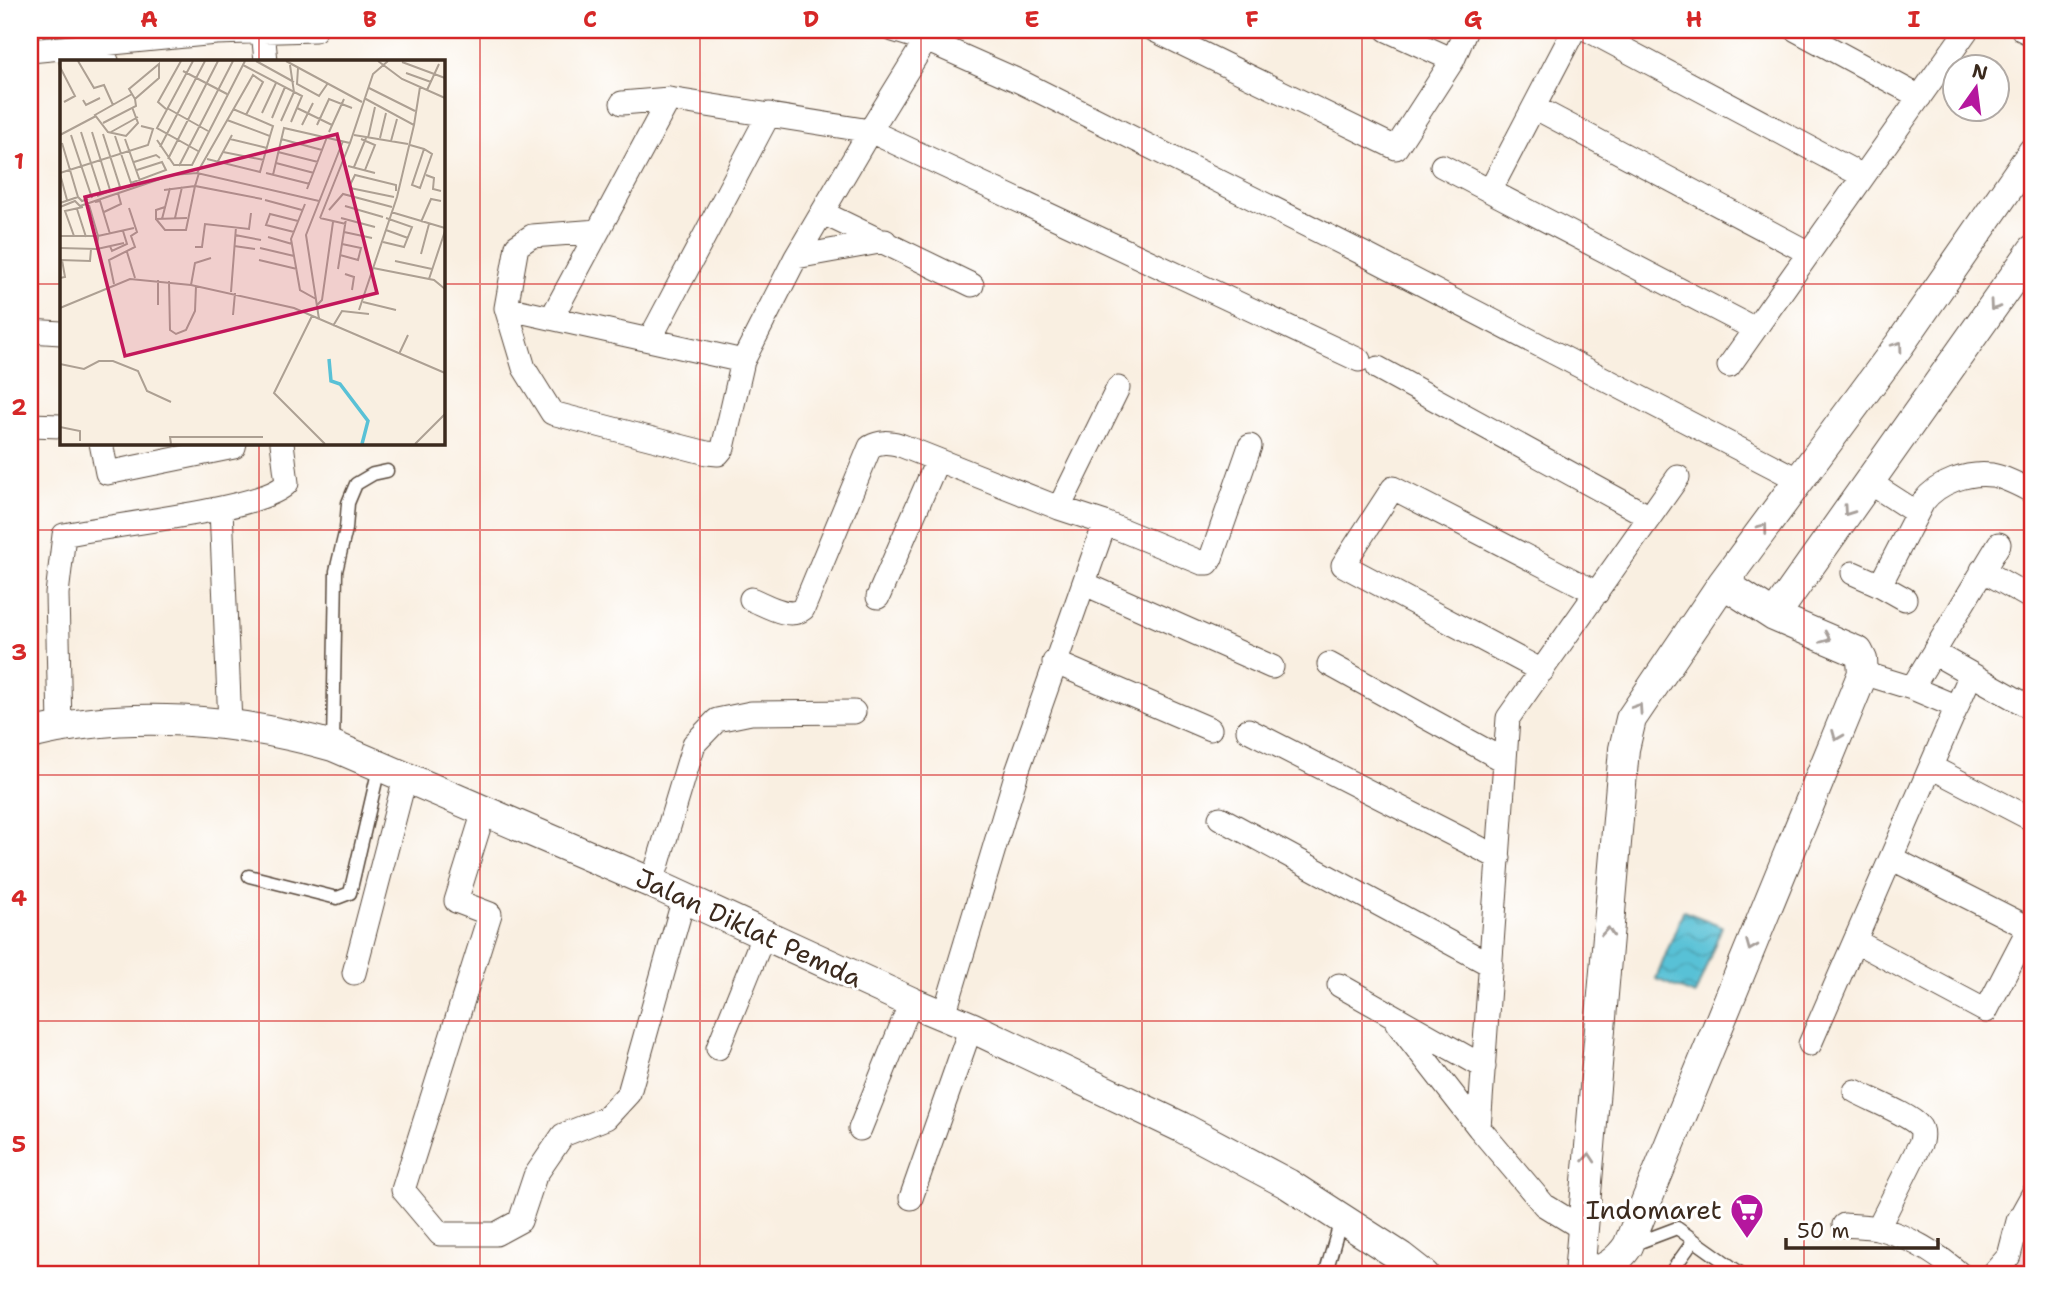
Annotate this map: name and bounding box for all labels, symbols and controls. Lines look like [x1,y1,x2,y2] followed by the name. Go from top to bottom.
[140,4,158,34] text: A
[363,4,377,34] text: B
[583,4,597,34] text: C
[803,4,819,34] text: D
[1024,4,1040,34] text: E
[1245,4,1259,34] text: F
[1464,4,1483,34] text: G
[1686,4,1702,34] text: H
[1908,4,1921,34] text: I
[1940,52,2010,122] north arrow
[1970,58,1990,86] text: N
[60,60,444,444] inset map
[14,146,24,176] text: 1
[1990,298,2002,311] one-way arrow
[1890,341,1903,353] one-way arrow
[11,392,27,422] text: 2
[1844,503,1856,516] one-way arrow
[1755,524,1768,536] one-way arrow
[1819,630,1831,644] one-way arrow
[11,637,27,667] text: 3
[1630,703,1642,716] one-way arrow
[1831,728,1845,741] one-way arrow
[630,860,868,995] street label: Jalan Diklat Pemda
[11,883,27,913] text: 4
[1600,926,1615,937] one-way arrow
[1745,940,1759,952] one-way arrow
[12,1129,26,1159] text: 5
[1581,1153,1596,1164] one-way arrow
[1728,1191,1766,1240] supermarket icon: Indomaret
[1586,1192,1722,1227] place label: Indomaret
[1786,1207,1939,1251] scale bar
[1797,1217,1850,1245] text: 50 m

